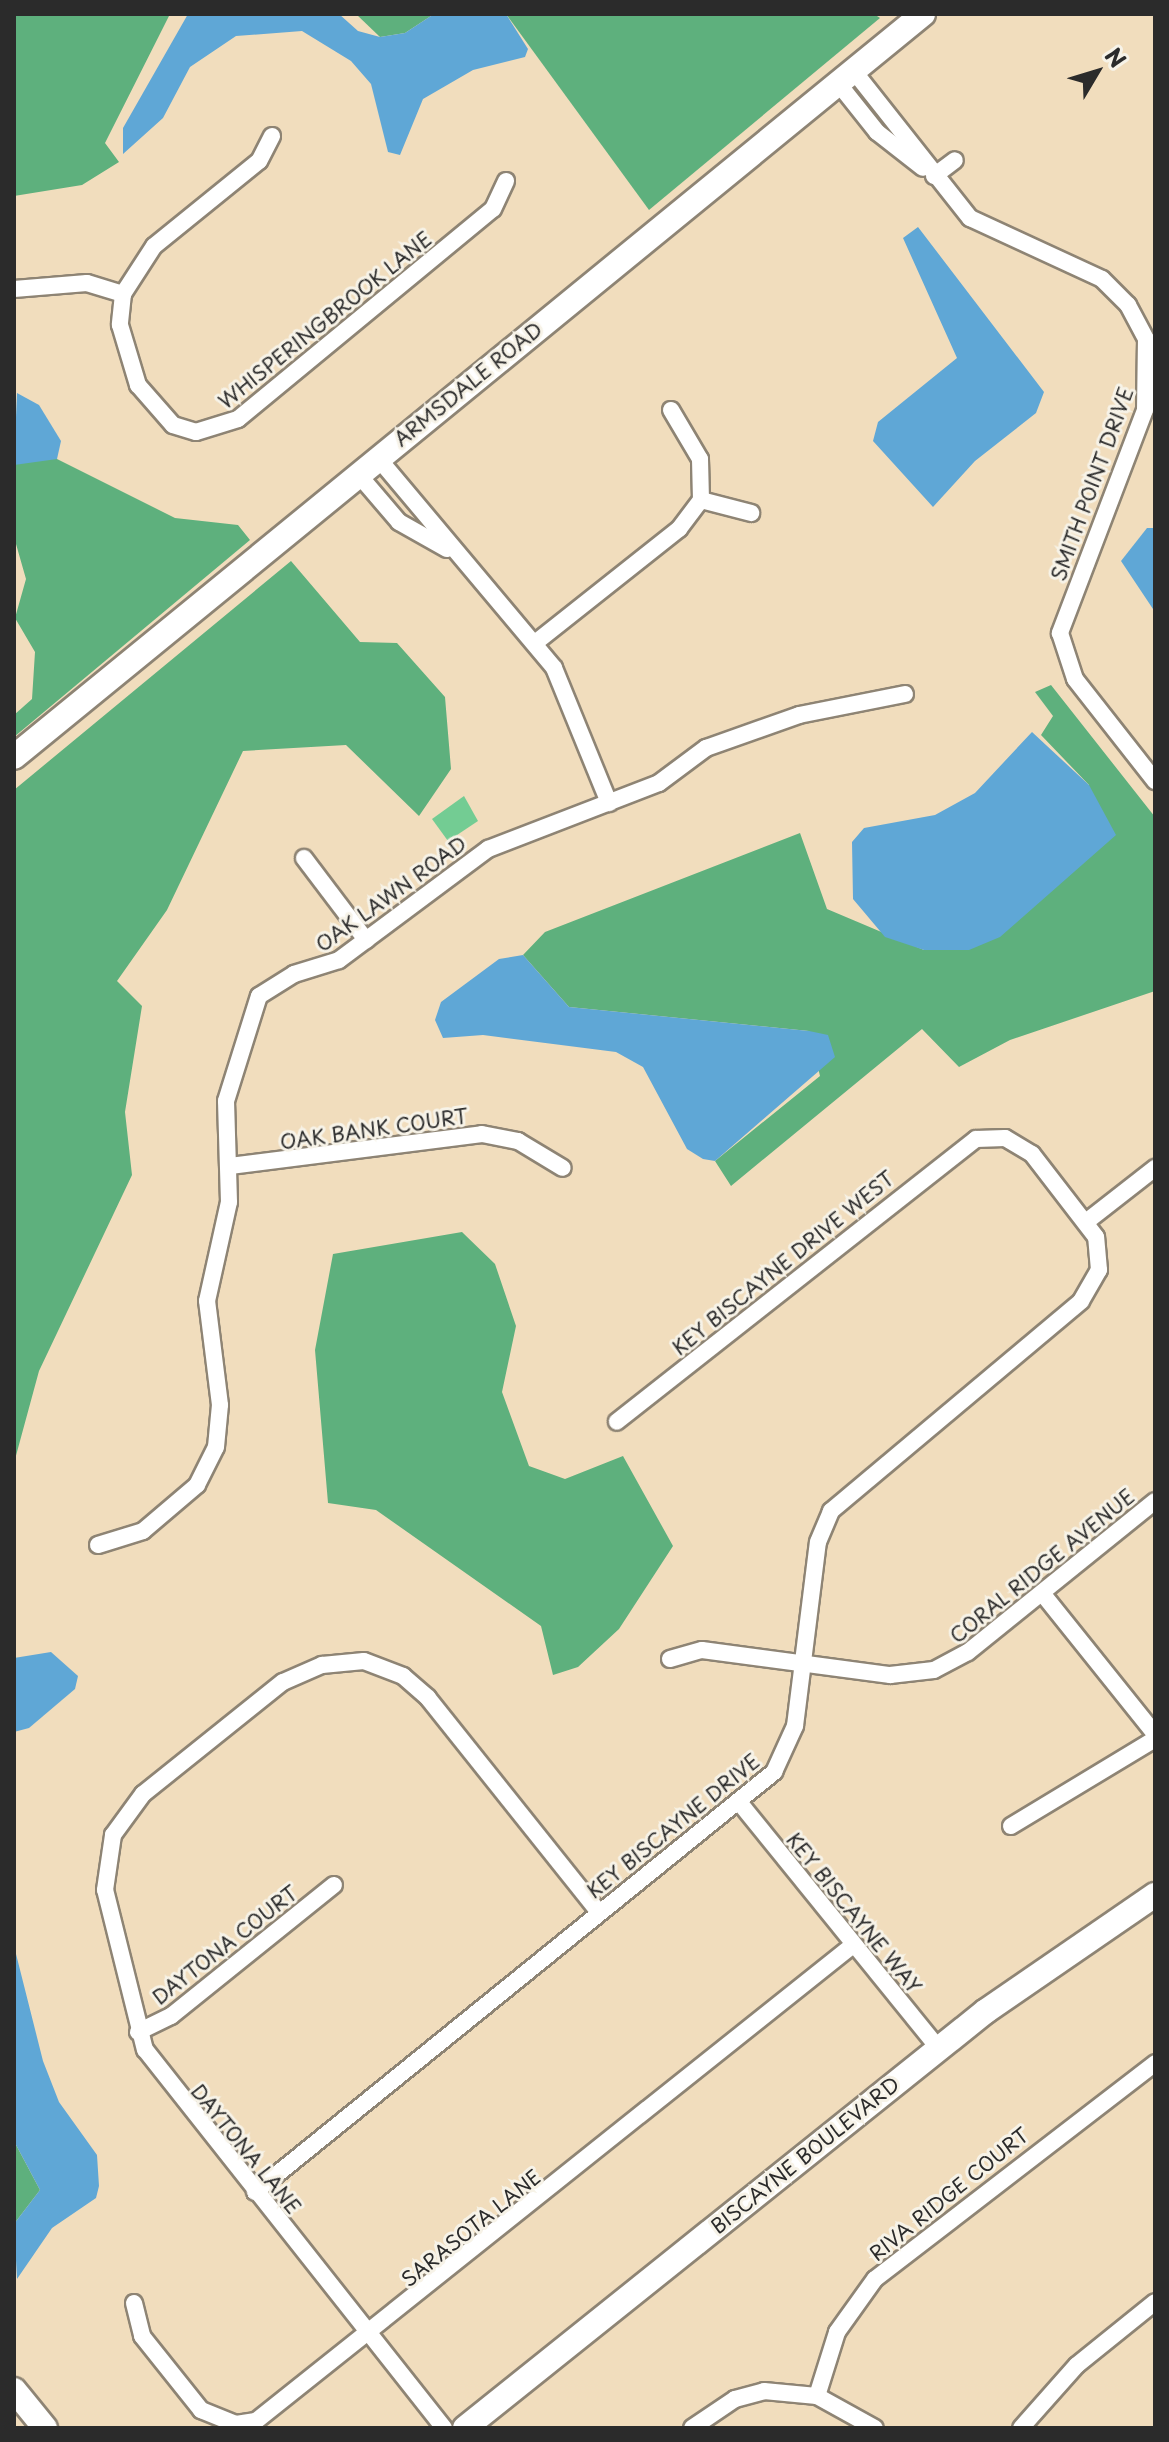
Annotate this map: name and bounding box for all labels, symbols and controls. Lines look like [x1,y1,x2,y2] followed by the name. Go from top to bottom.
[1057,32,1137,112] north arrow
[1098,40,1135,74] text: N
[213,226,437,414] street label: WHISPERINGBROOK LANE
[389,317,547,451] street label: ARMSDALE ROAD
[1046,383,1138,585] street label: SMITH POINT DRIVE
[311,831,471,957] street label: OAK LAWN ROAD
[278,1104,470,1154] street label: OAK BANK COURT
[666,1165,900,1361] street label: KEY BISCAYNE DRIVE WEST
[944,1483,1140,1649] street label: CORAL RIDGE AVENUE
[581,1748,765,1904] street label: KEY BISCAYNE DRIVE
[781,1827,927,1999] street label: KEY BISCAYNE WAY
[147,1880,303,2010] street label: DAYTONA COURT
[706,2072,904,2238] street label: BISCAYNE BOULEVARD
[186,2079,306,2219] street label: DAYTONA LANE
[864,2122,1034,2266] street label: RIVA RIDGE COURT
[397,2165,545,2291] street label: SARASOTA LANE

